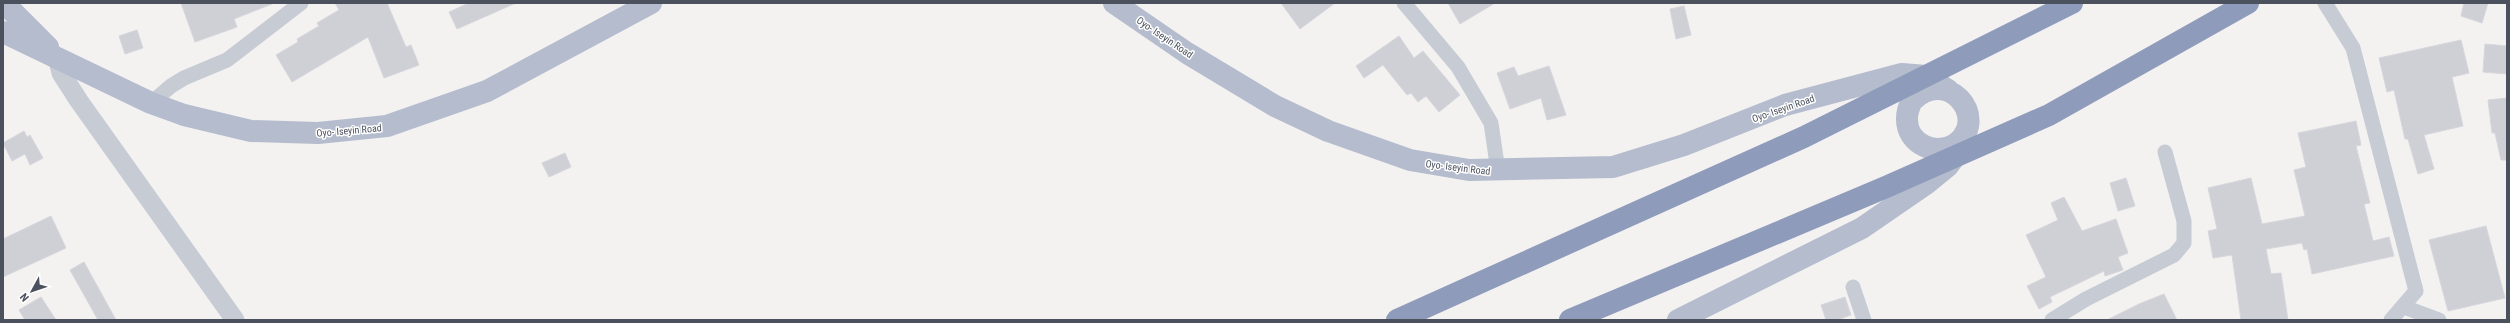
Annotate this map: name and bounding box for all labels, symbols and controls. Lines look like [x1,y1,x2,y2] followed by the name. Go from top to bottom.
[1135,15,1195,60] street label: Oyo- Iseyin Road
[1751,93,1816,124] street label: Oyo- Iseyin Road
[316,122,382,139] street label: Oyo- Iseyin Road
[1425,158,1491,177] street label: Oyo- Iseyin Road
[12,271,52,311] north arrow
[17,290,32,304] text: N

